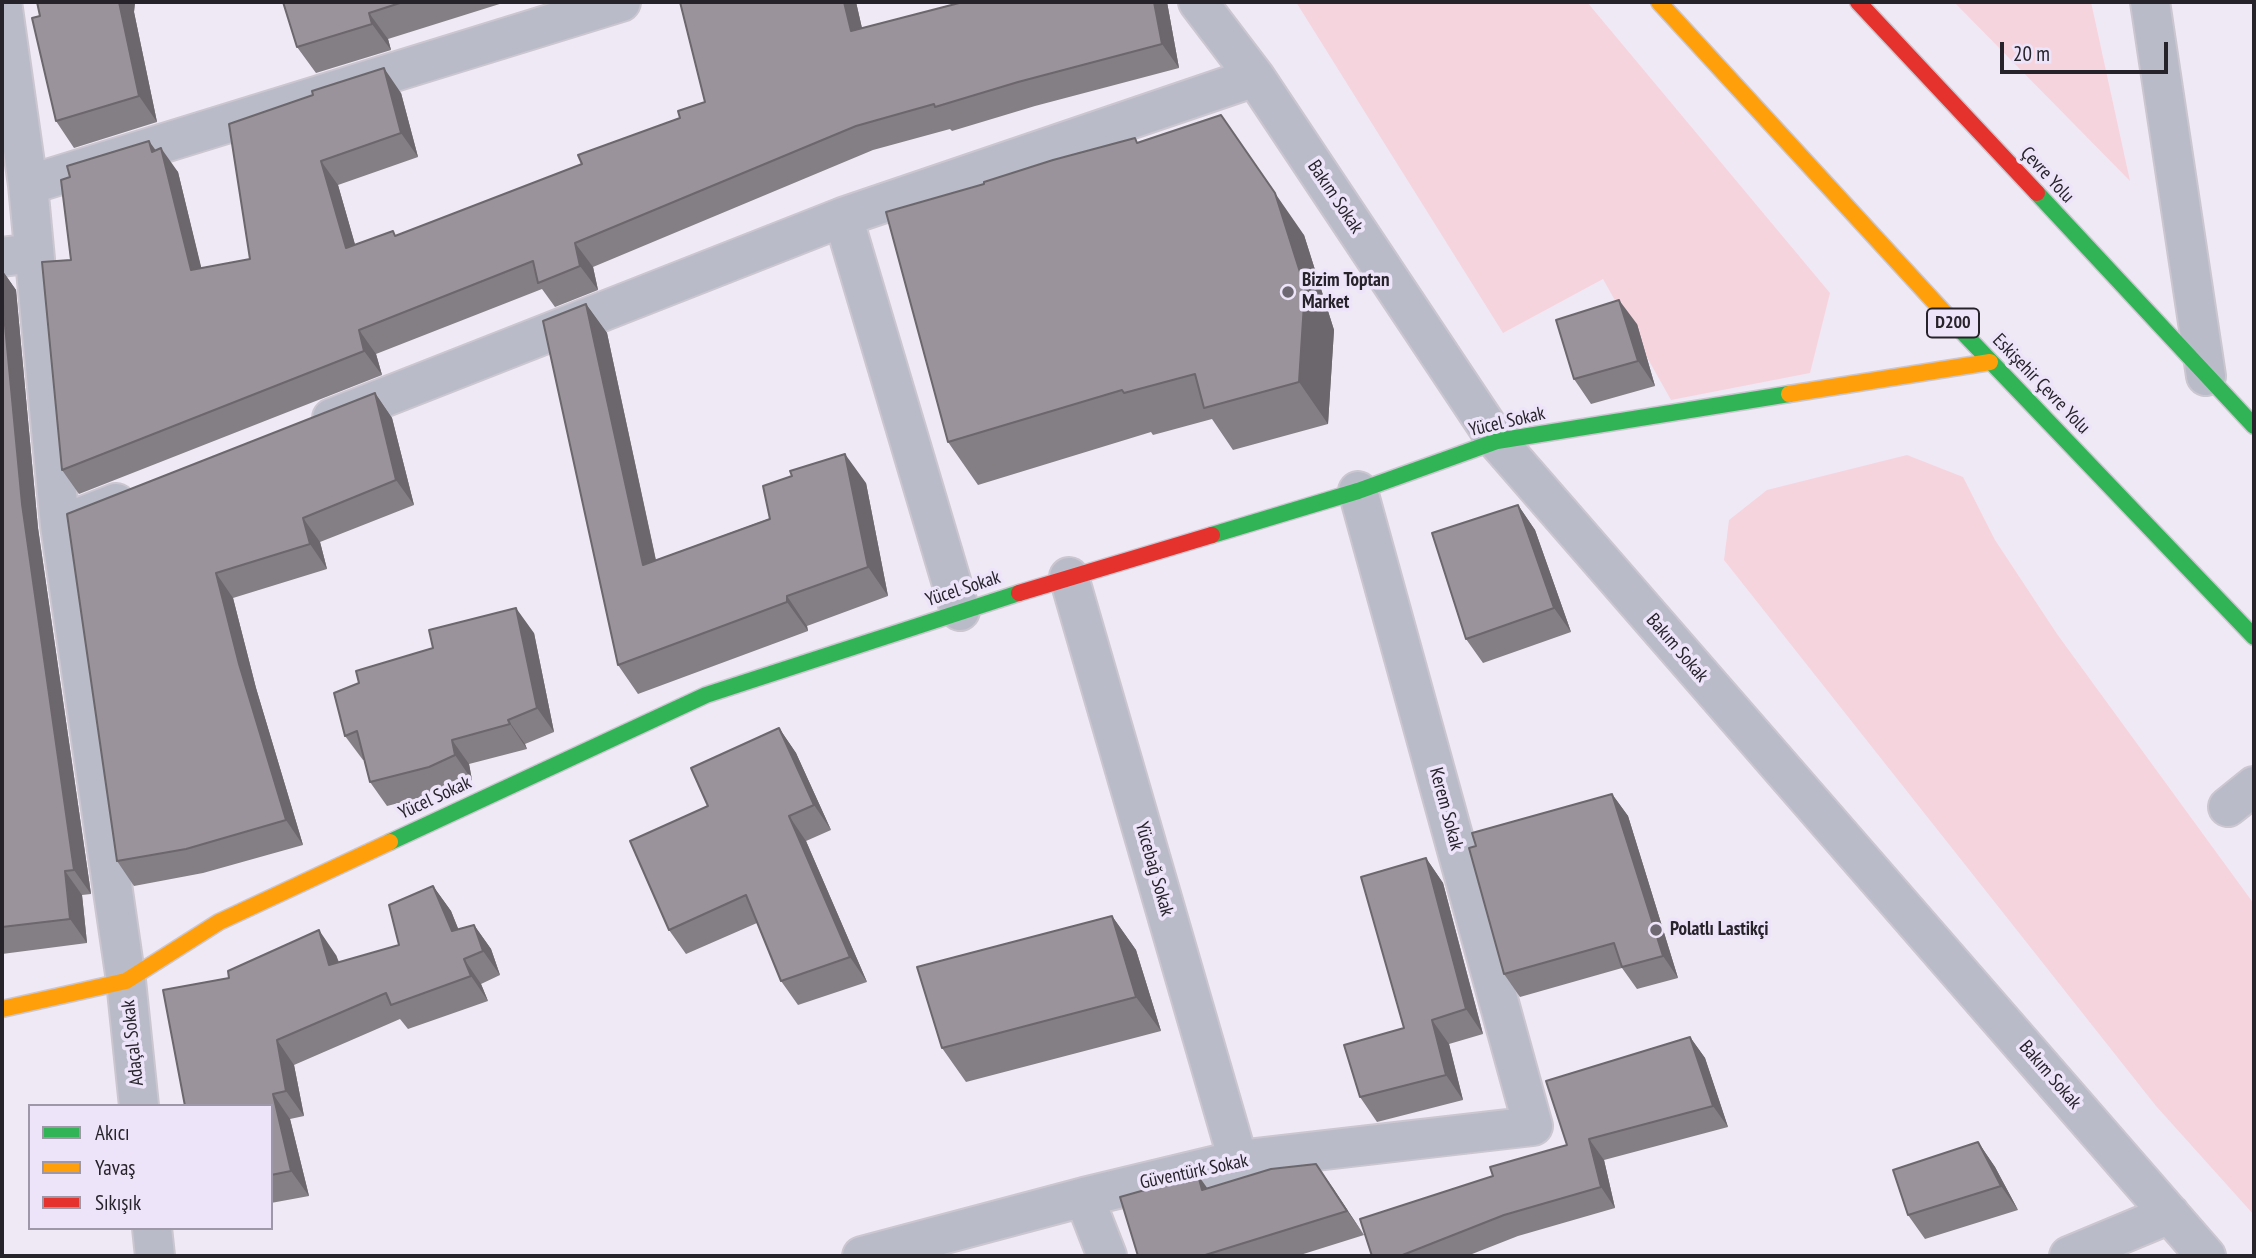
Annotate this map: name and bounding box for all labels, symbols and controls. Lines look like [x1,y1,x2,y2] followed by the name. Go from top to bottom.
[2004,28,2172,72] scale bar
[2013,40,2050,67] text: 20 m
[2015,142,2079,208] street label: Çevre Yolu
[1302,156,1368,238] street label: Bakım Sokak
[1302,270,1389,314] place label: Bizim Toptan Market
[1280,284,1296,300] marker: Bizim Toptan Market
[1927,309,1979,338] road number: D200
[1988,329,2094,439] street label: Eskişehir Çevre Yolu
[1467,402,1547,442] street label: Yücel Sokak
[923,566,1003,612] street label: Yücel Sokak
[1641,609,1713,687] street label: Bakım Sokak
[1424,765,1468,853] street label: Kerem Sokak
[395,771,475,825] street label: Yücel Sokak
[1130,819,1178,919] street label: Yücebağ Sokak
[1670,919,1769,941] place label: Polatlı Lastikçi
[1648,922,1664,938] marker: Polatlı Lastikçi
[117,999,149,1087] street label: Adaçal Sokak
[2014,1036,2086,1114] street label: Bakım Sokak
[28,1104,273,1230] legend
[95,1119,130,1146] text: Akıcı
[1138,1149,1250,1195] street label: Güventürk Sokak
[95,1154,135,1181] text: Yavaş
[95,1189,141,1216] text: Sıkışık

